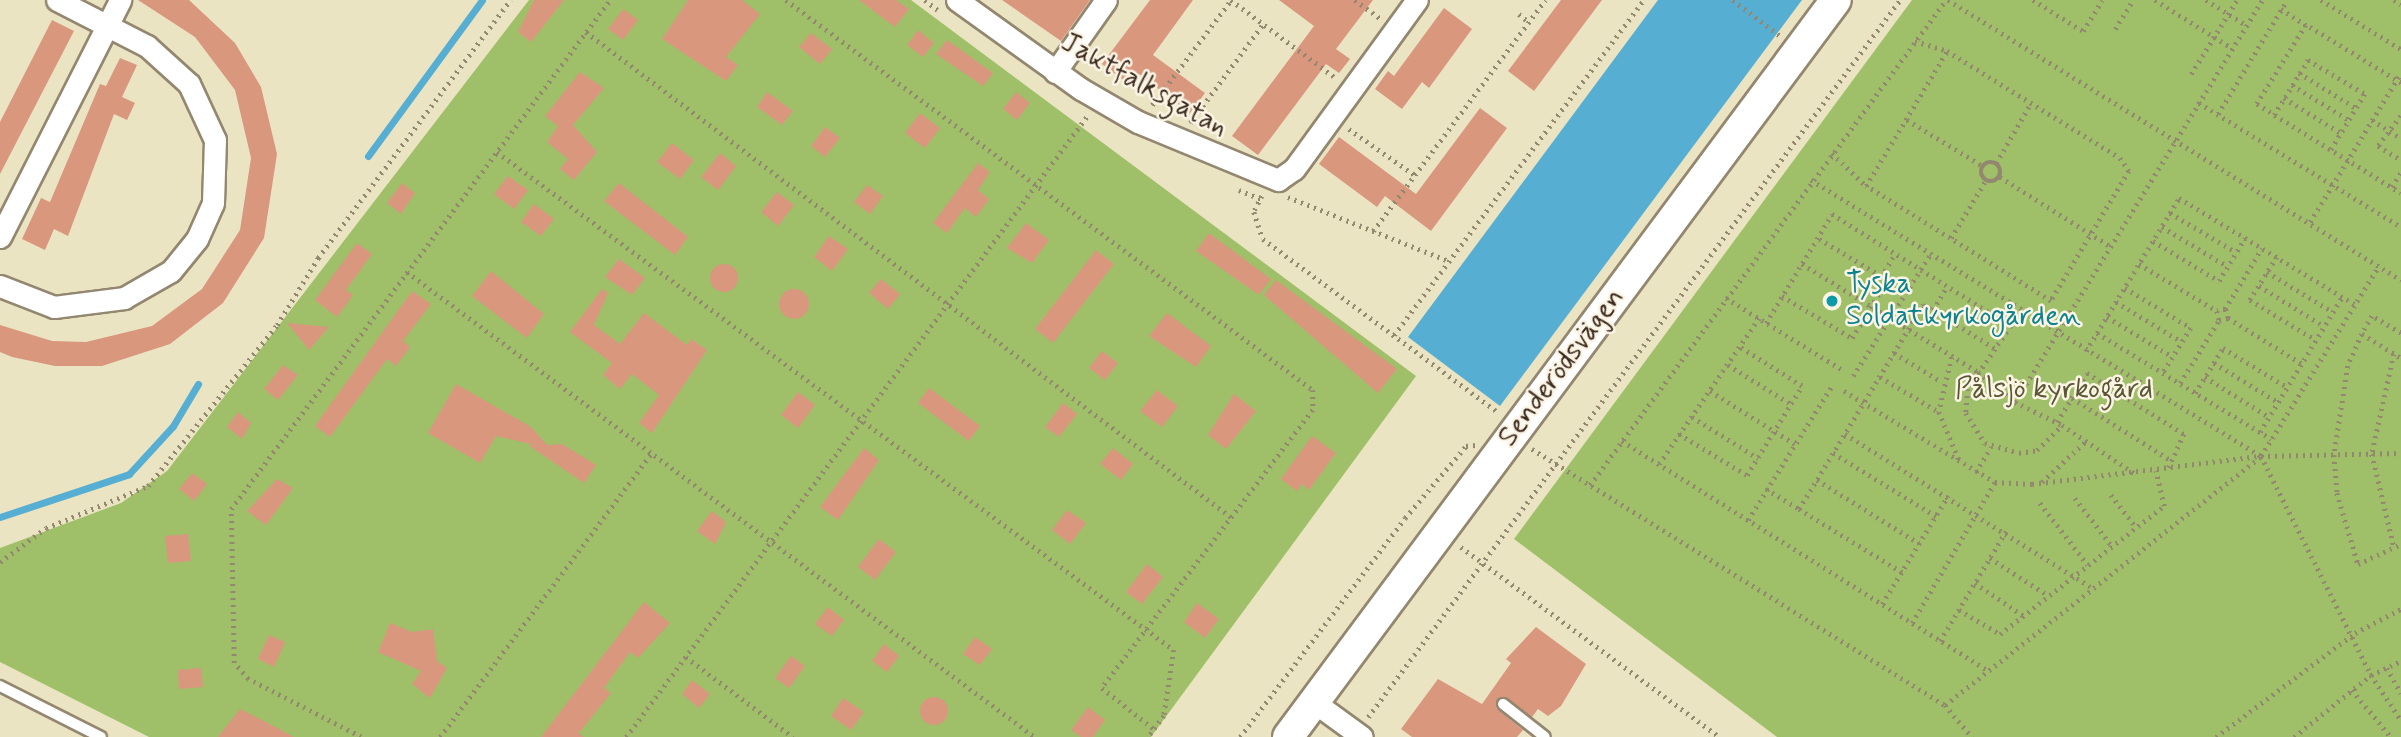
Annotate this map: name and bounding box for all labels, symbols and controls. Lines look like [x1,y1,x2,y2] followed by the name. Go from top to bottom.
[1055,26,1233,146] street label: Jaktfalksgatan
[1846,268,2081,334] place label: Tyska Soldatkyrkogården
[1492,282,1632,454] street label: Senderödsvägen
[1824,293,1840,309] marker: Tyska Soldatkyrkogården
[1955,373,2153,407] park label: Pålsjö kyrkogård

